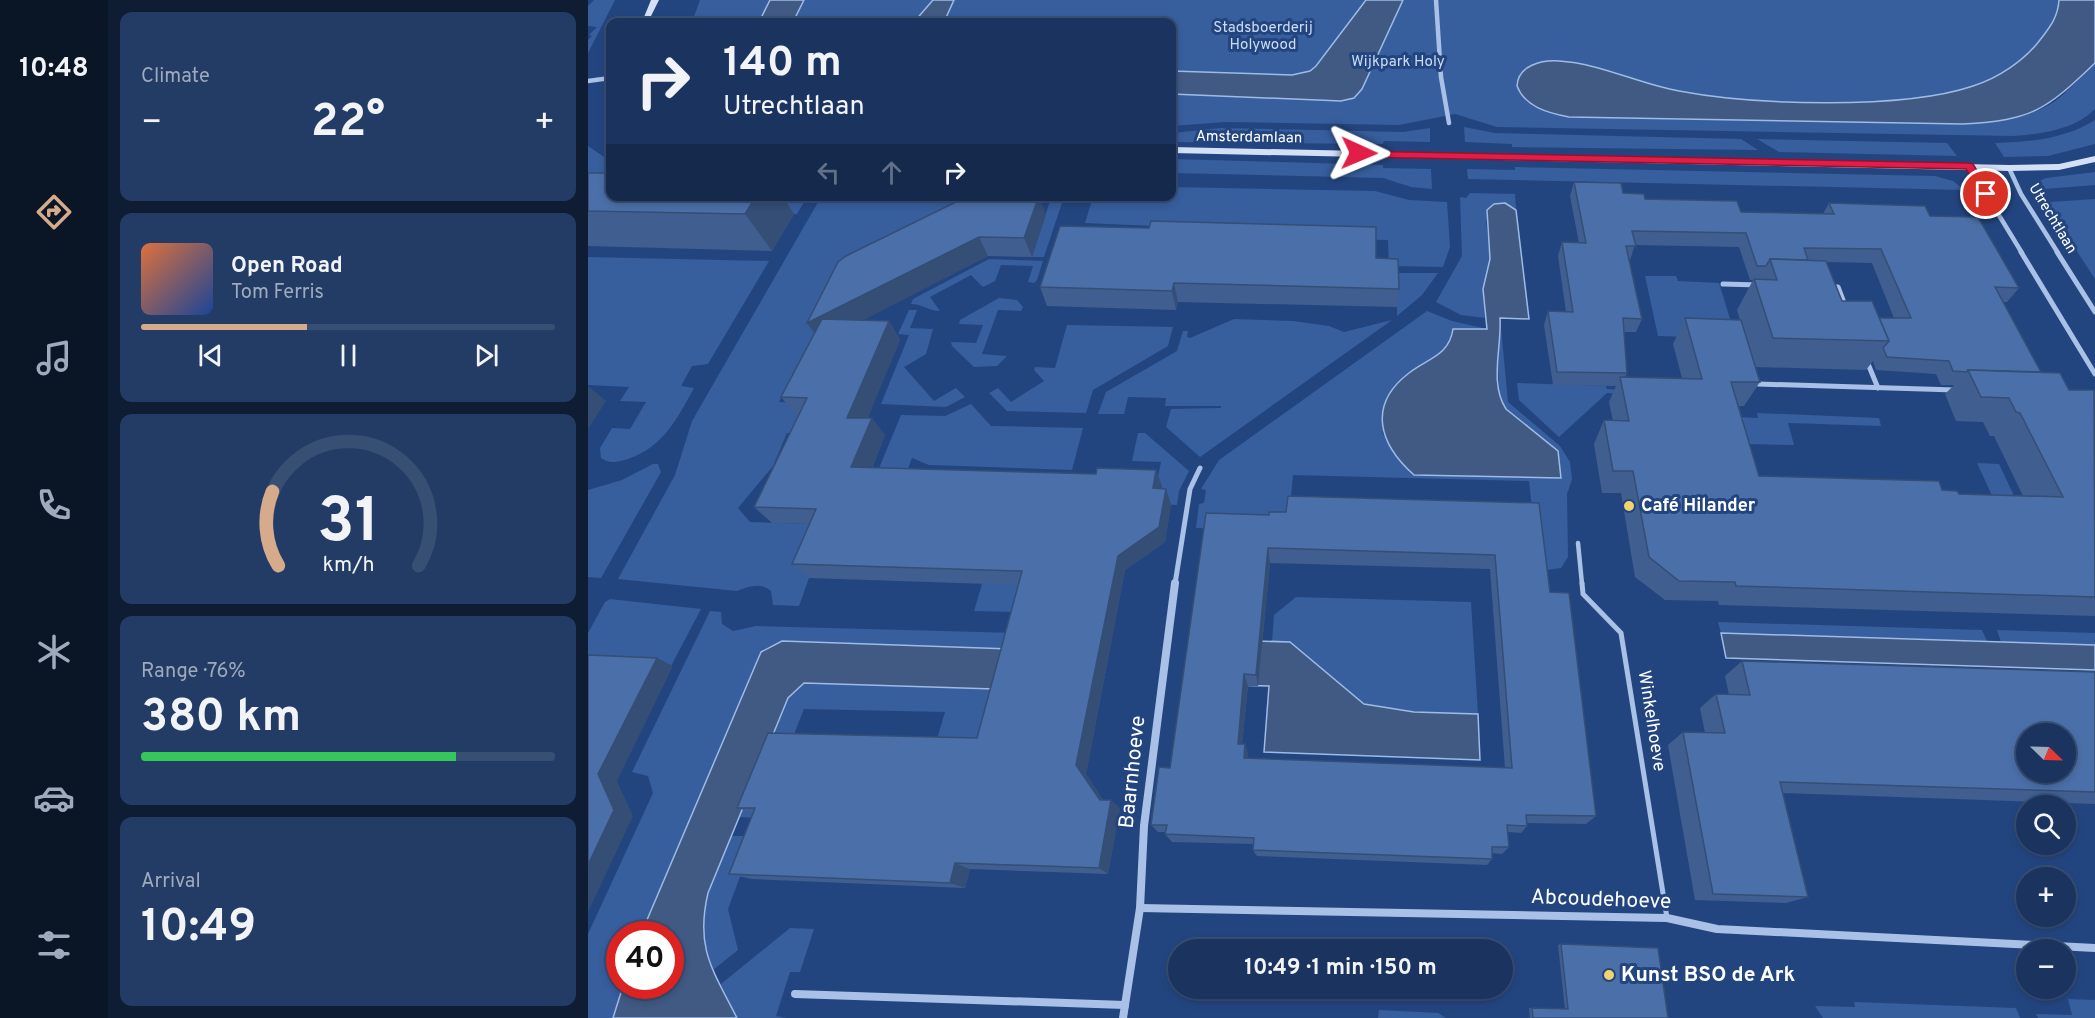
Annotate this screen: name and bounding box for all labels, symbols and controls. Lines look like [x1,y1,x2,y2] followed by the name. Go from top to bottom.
[1213,19,1313,55] park label: Stadsboerderij Holywood
[723,38,842,91] text: 140 m
[624,42,702,120] icon: right
[19,52,89,86] text: 10:48
[1351,53,1445,72] park label: Wijkpark Holy
[141,64,210,90] text: Climate
[723,90,865,124] text: Utrechtlaan
[311,95,385,152] text: 22°
[141,103,162,145] text: −
[534,103,555,145] text: +
[1327,121,1391,185] position arrow
[1196,128,1302,148] street label: Amsterdamlaan
[812,156,845,189] icon: left
[875,156,908,189] icon: ahead
[938,156,971,189] icon: right
[1960,168,2011,219] pin
[1969,177,2002,210] icon: arrive
[2024,180,2080,258] street label: Utrechtlaan
[33,191,75,233] icon: directions
[231,253,343,280] text: Open Road
[231,280,324,306] text: Tom Ferris
[33,337,75,379] icon: music
[194,339,227,372] icon: previous
[332,339,365,372] icon: pause
[470,339,503,372] icon: next
[33,484,75,526] icon: phone
[317,485,379,564] text: 31
[1641,495,1756,518] place label: Café Hilander
[1622,499,1636,513] marker: Café Hilander
[322,552,374,579] text: km/h
[33,631,75,673] icon: climate
[141,659,246,685] text: Range · 76%
[1632,669,1670,773] street label: Winkelhoeve
[141,690,301,747] text: 380 km
[1114,714,1152,830] street label: Baarnhoeve
[2016,723,2076,783] north arrow
[2016,723,2076,999] map controls
[33,777,75,819] icon: car
[2016,795,2076,855] button: search
[2016,867,2076,927] button: +
[141,869,201,895] text: Arrival
[1530,884,1672,916] street label: Abcoudehoeve
[141,900,256,957] text: 10:49
[606,921,684,999] speed limit sign: 40
[33,924,75,966] icon: filters
[2016,939,2076,999] button: −
[1244,955,1437,982] text: 10:49 · 1 min · 150 m
[1621,962,1796,989] place label: Kunst BSO de Ark
[1602,968,1616,982] marker: Kunst BSO de Ark

